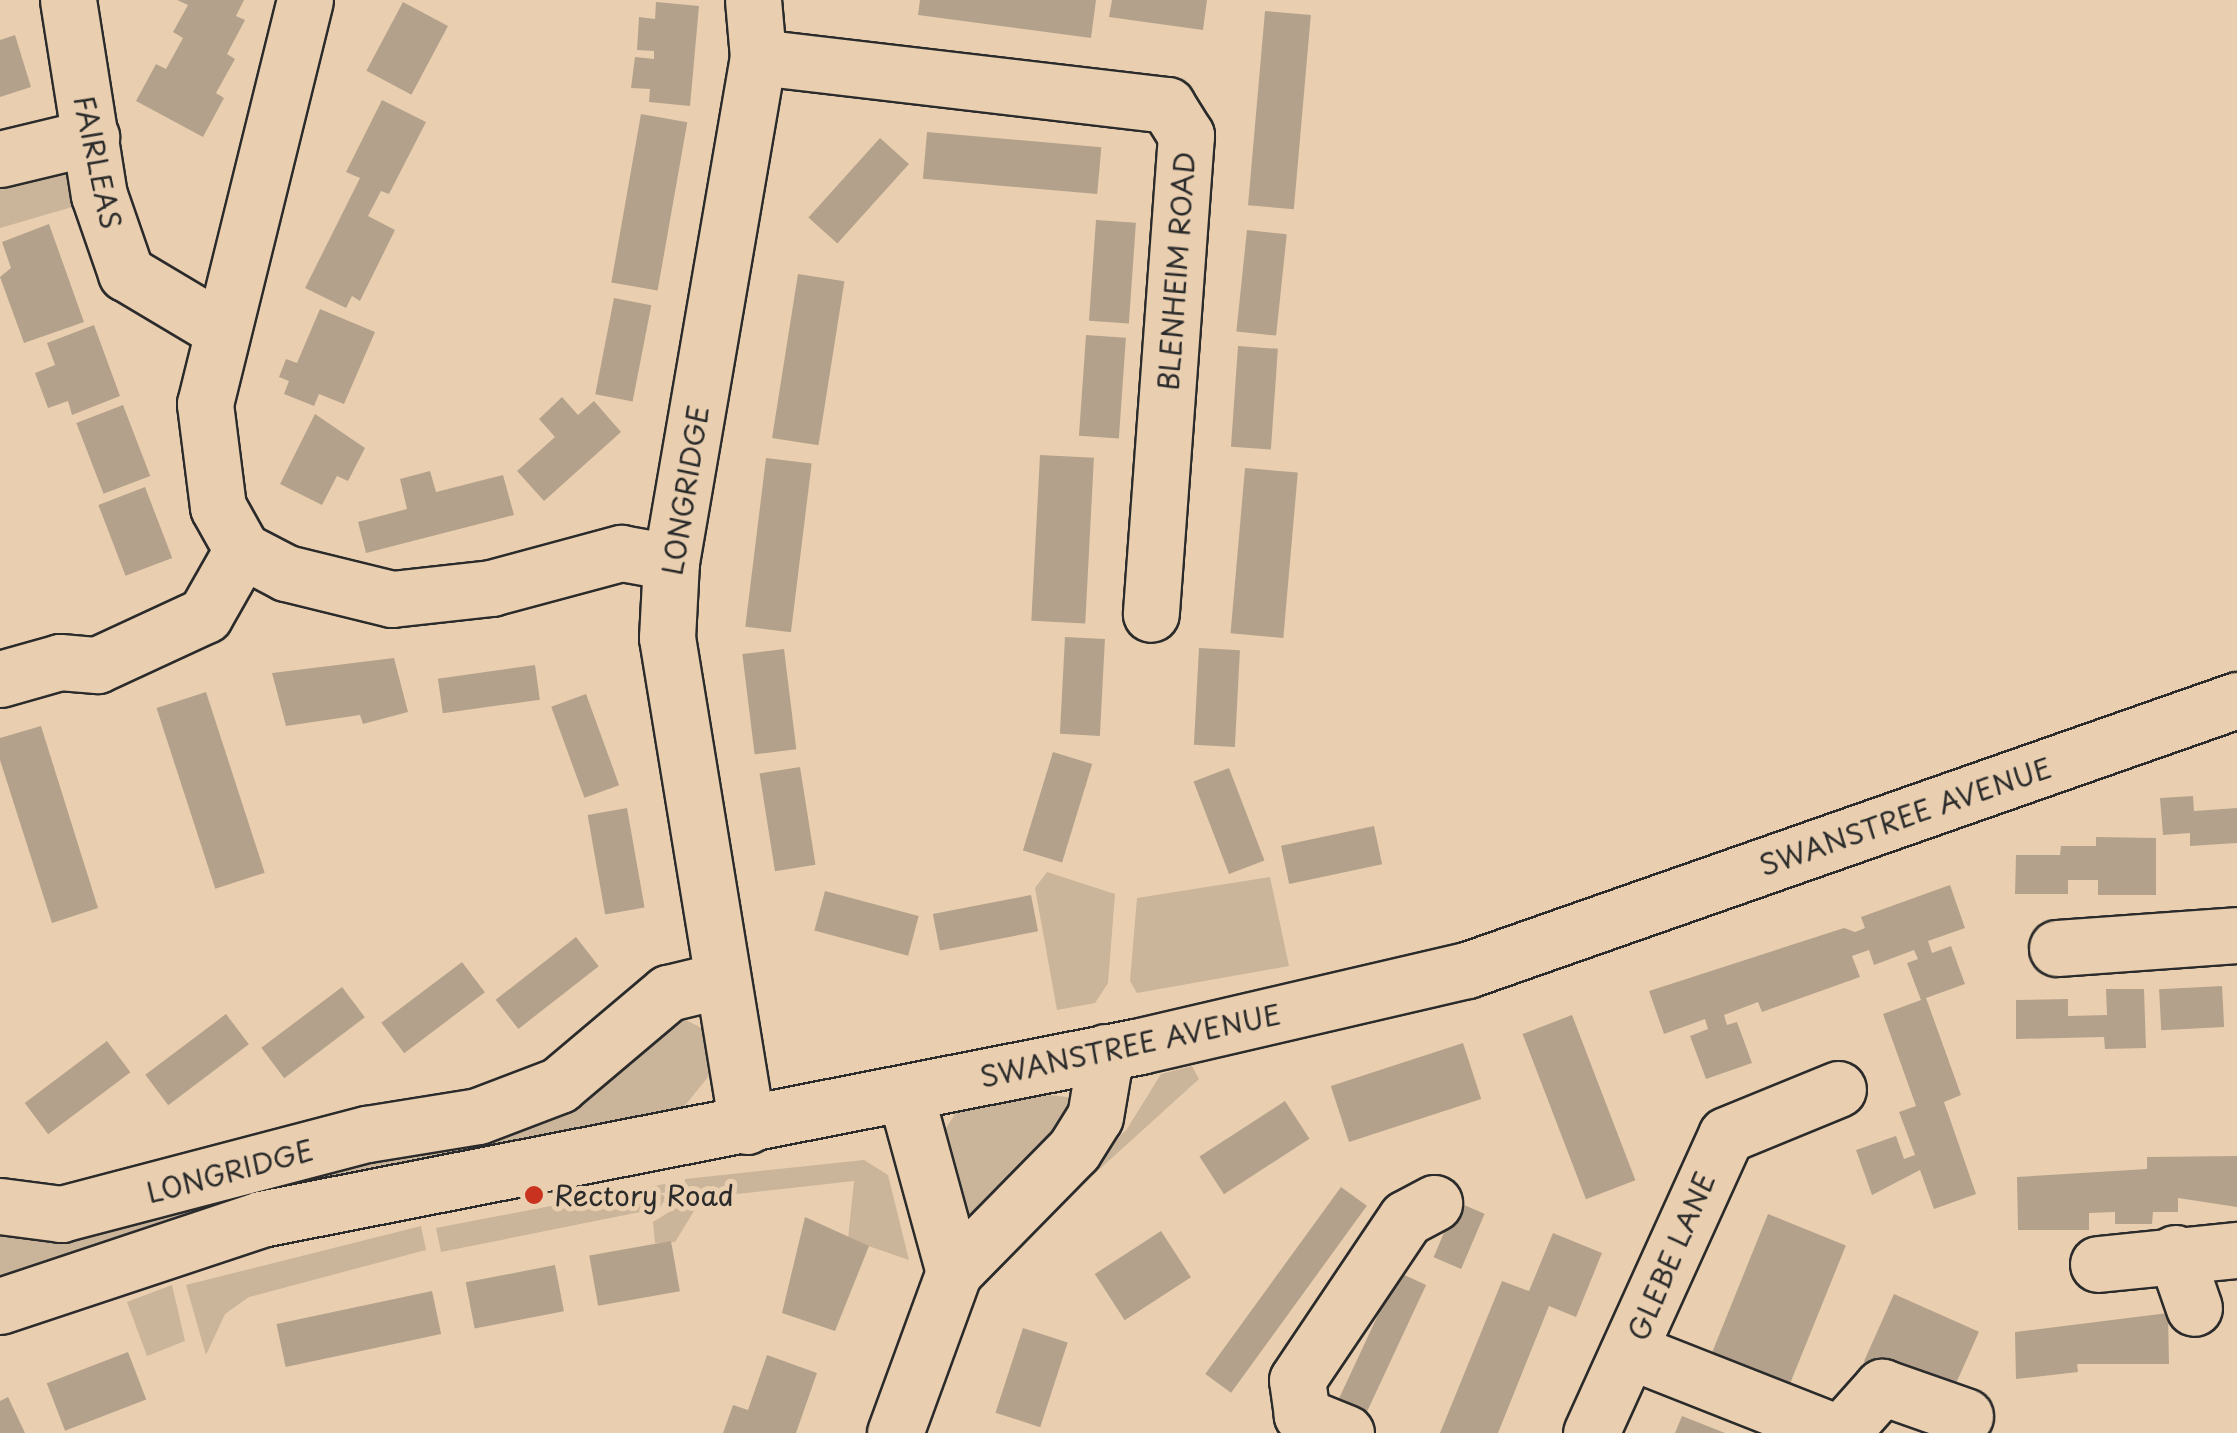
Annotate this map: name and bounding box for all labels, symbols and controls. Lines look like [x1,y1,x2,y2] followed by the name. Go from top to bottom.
[67,92,129,232] street label: FAIRLEAS
[1151,149,1201,393] street label: BLENHEIM ROAD
[655,403,715,577] street label: LONGRIDGE
[1754,750,2056,882] street label: SWANSTREE AVENUE
[976,997,1284,1093] street label: SWANSTREE AVENUE
[143,1133,317,1209] street label: LONGRIDGE
[1621,1167,1721,1345] street label: GLEBE LANE
[554,1178,735,1212] place label: Rectory Road
[523,1184,545,1206] marker: Rectory Road

